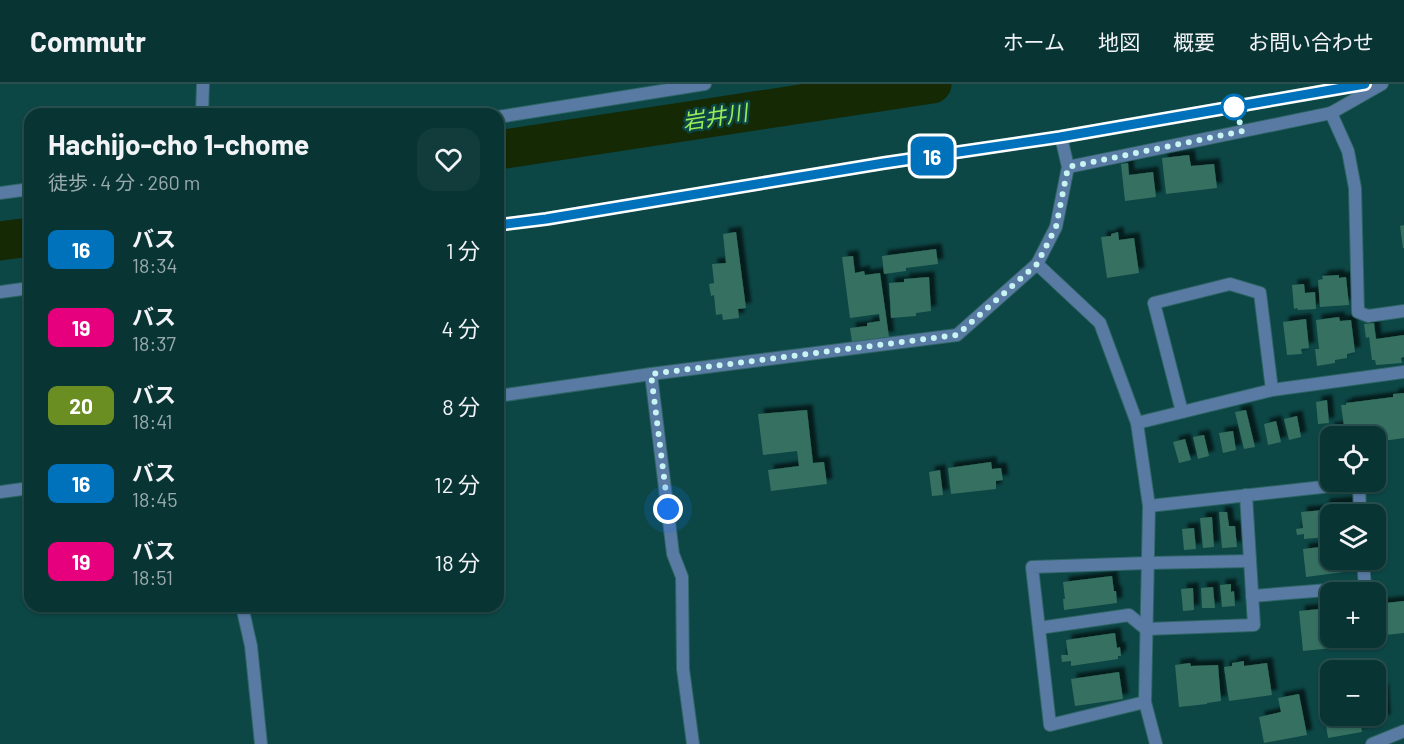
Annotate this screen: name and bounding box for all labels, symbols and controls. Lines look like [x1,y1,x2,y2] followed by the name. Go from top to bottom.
[30,24,146,58] text: Commutr
[1003,29,1065,54] text: ホーム
[1098,29,1140,54] text: 地図
[1173,29,1215,54] text: 概要
[1248,29,1374,54] text: お問い合わせ
[1221,94,1247,120] unlabelled marker
[680,98,751,134] water label: 岩井川
[48,127,309,161] text: Hachijo-cho 1-chome
[417,128,480,191] button: heart
[905,136,959,176] line badge: 16
[923,144,941,169] text: 16
[48,170,200,194] text: 徒歩 · 4 分 · 260 m
[132,225,176,251] text: バス
[72,237,90,262] text: 16
[446,237,480,263] text: 1 分
[132,253,178,277] text: 18:34
[132,303,176,329] text: バス
[72,315,90,340] text: 19
[441,315,480,341] text: 4 分
[132,331,176,355] text: 18:37
[132,381,176,407] text: バス
[69,393,93,418] text: 20
[442,393,480,419] text: 8 分
[132,409,172,433] text: 18:41
[1320,426,1386,726] map controls
[1320,426,1386,492] button: locate
[132,459,176,485] text: バス
[72,471,90,496] text: 16
[434,471,480,497] text: 12 分
[132,487,178,511] text: 18:45
[653,494,683,524] your location
[1320,504,1386,570] button: layers
[132,537,176,563] text: バス
[72,549,90,574] text: 19
[434,549,480,575] text: 18 分
[132,565,173,589] text: 18:51
[1320,582,1386,648] button: +
[1320,660,1386,726] button: −

